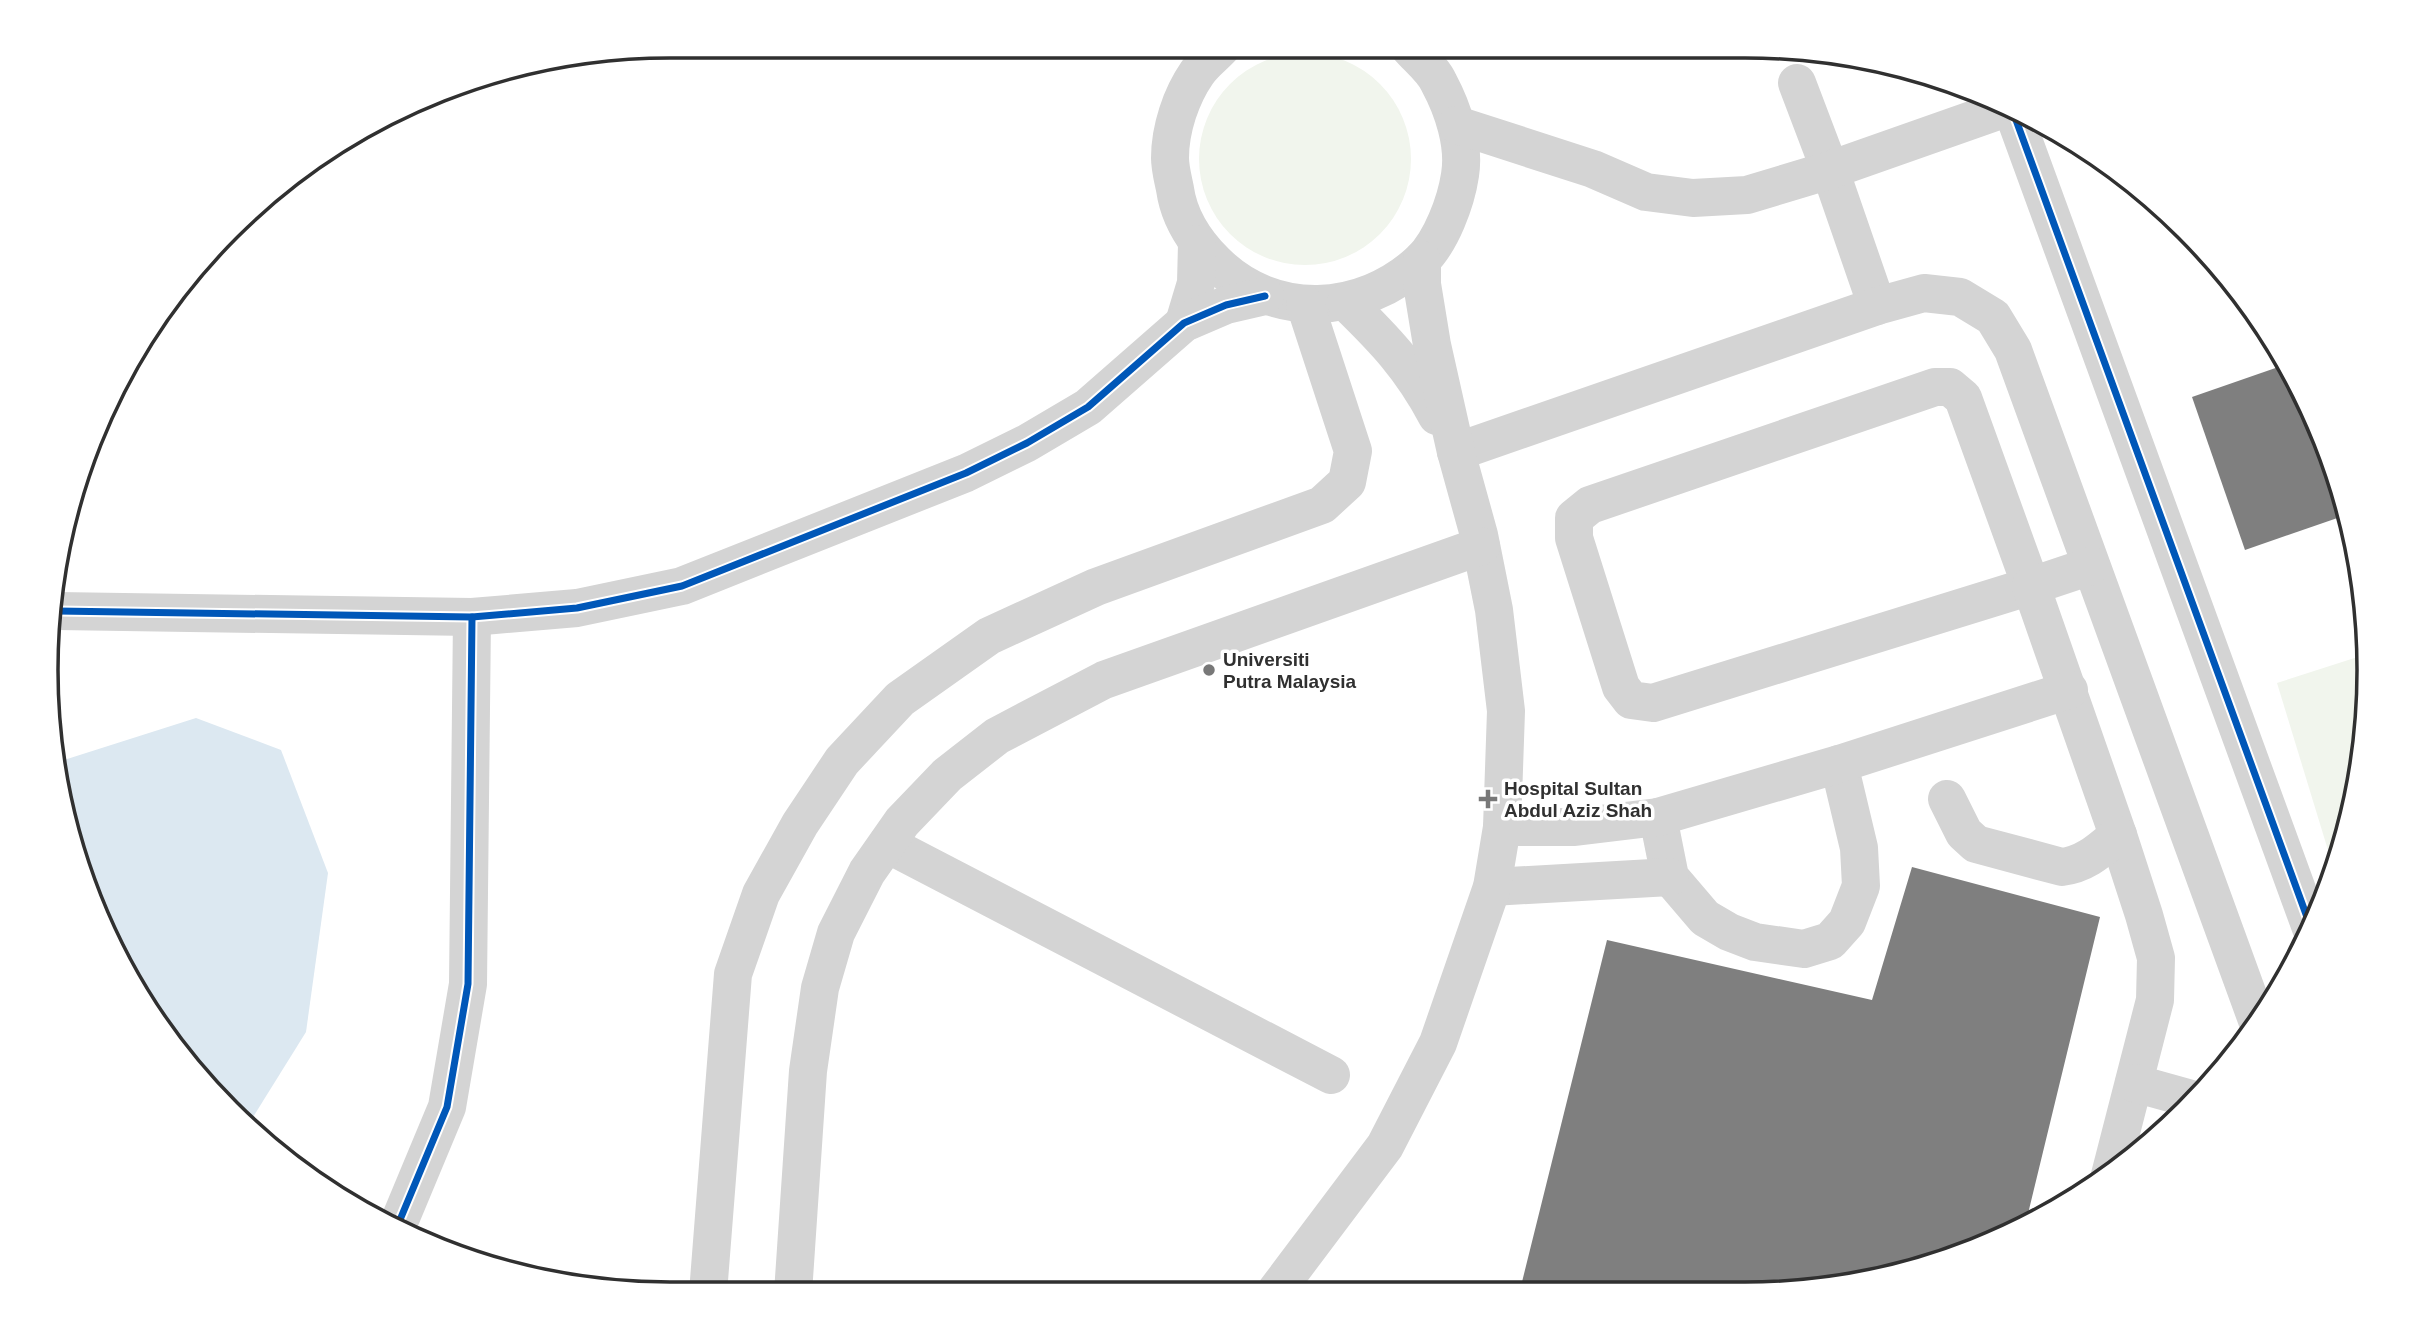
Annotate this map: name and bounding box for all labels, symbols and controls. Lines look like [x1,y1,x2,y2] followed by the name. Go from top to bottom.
[1223,649,1356,692] place label: Universiti Putra Malaysia
[1201,662,1217,678] marker: Universiti Putra Malaysia
[1504,778,1652,821] place label: Hospital Sultan Abdul Aziz Shah
[1478,789,1498,809] marker: Hospital Sultan Abdul Aziz Shah

